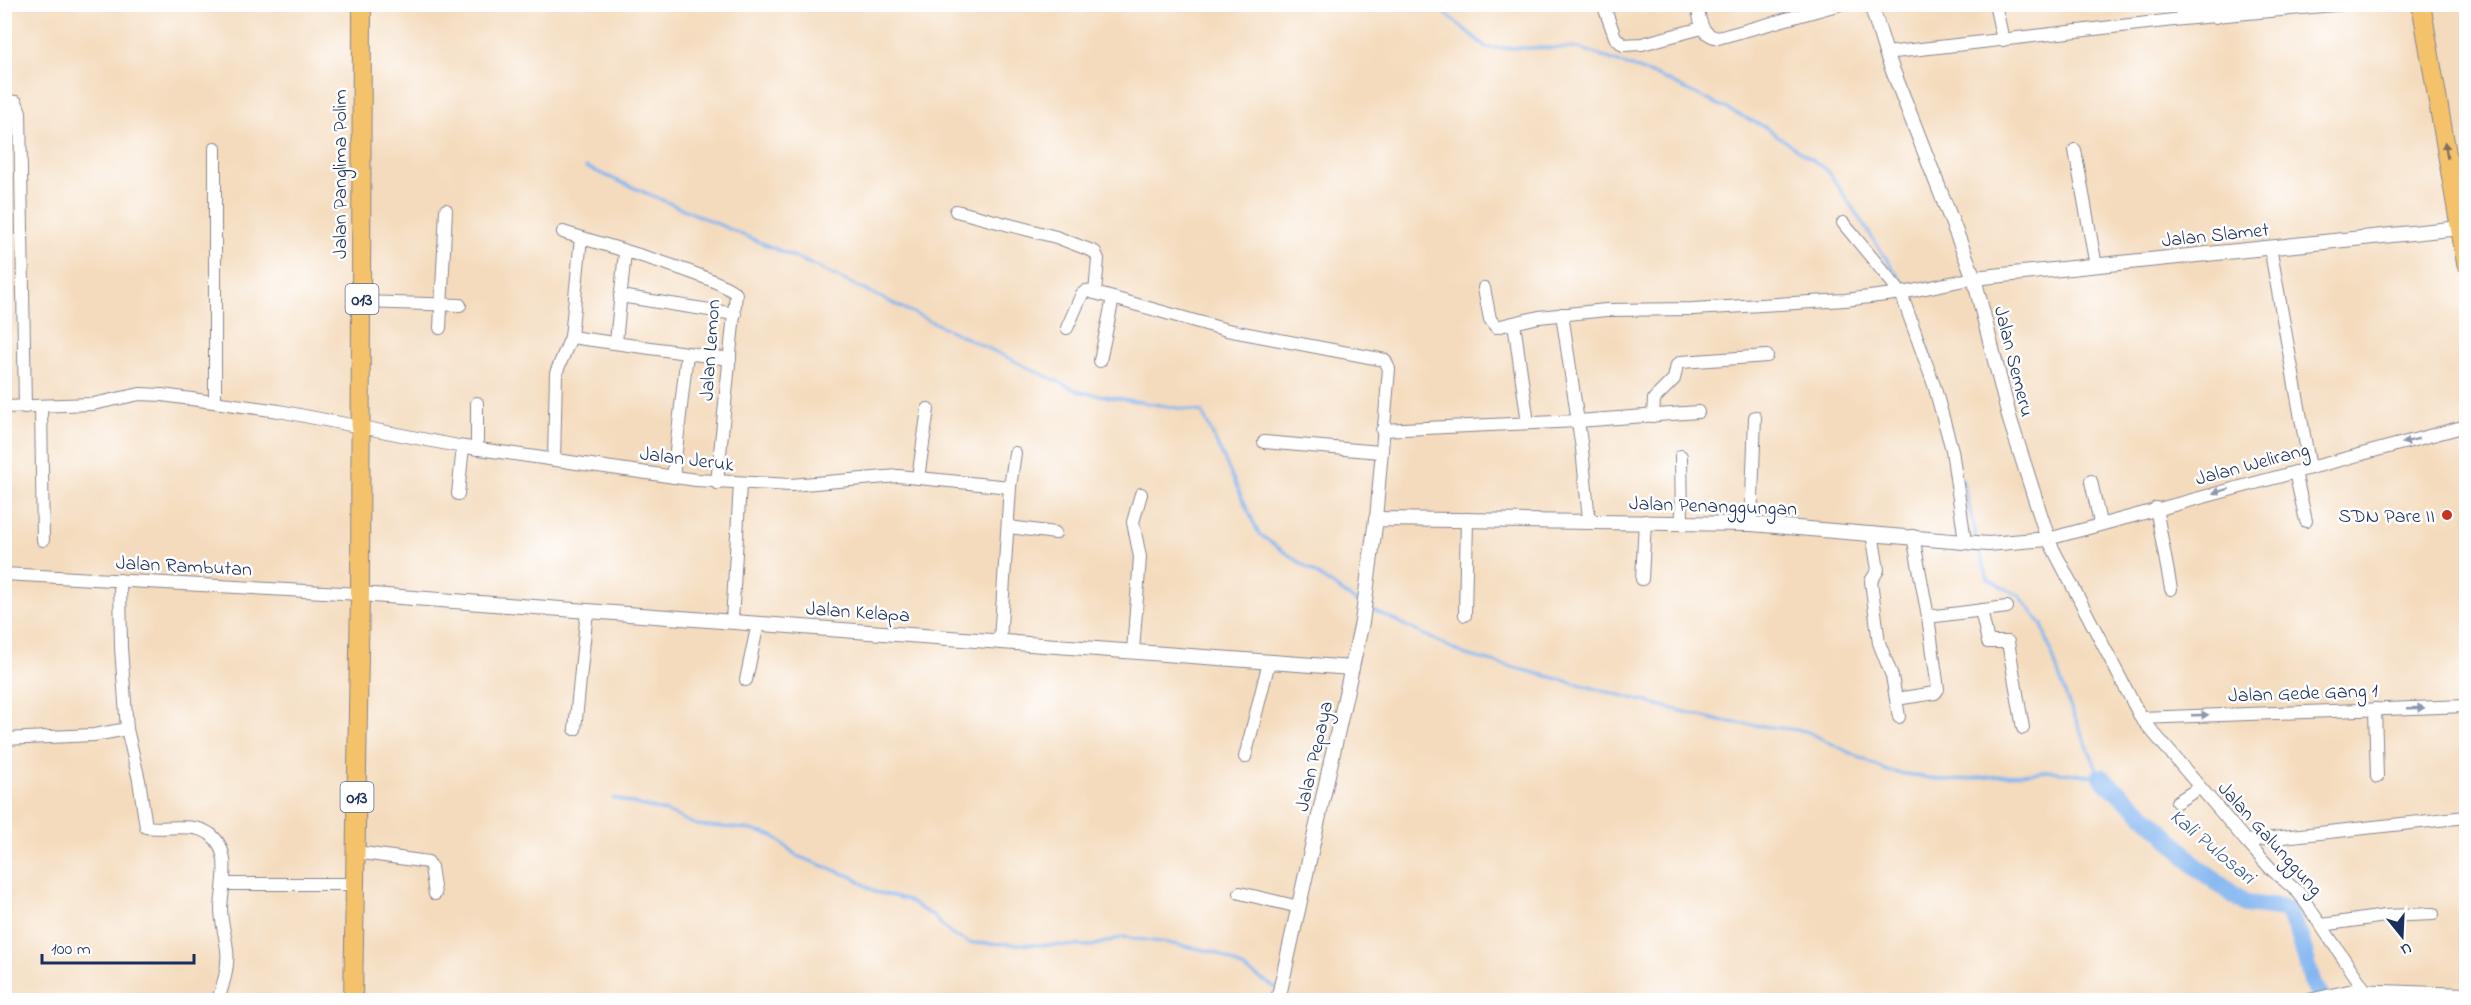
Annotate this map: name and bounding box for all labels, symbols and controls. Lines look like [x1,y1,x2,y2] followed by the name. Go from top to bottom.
[327,89,357,259] street label: Jalan Panglima Polim
[2441,140,2450,159] one-way arrow
[2160,216,2271,257] street label: Jalan Slamet
[346,284,378,314] road number: 013
[693,298,730,402] street label: Jalan Lemon
[1985,303,2040,420] street label: Jalan Semeru
[2192,436,2313,496] street label: Jalan Welirang
[2401,436,2419,446] one-way arrow
[638,440,736,481] street label: Jalan Jeruk
[2212,487,2230,496] one-way arrow
[1628,490,1798,526] street label: Jalan Penanggungan
[2338,503,2435,532] place label: SDN Pare II
[2440,508,2454,522] marker: SDN Pare II
[115,549,253,586] street label: Jalan Rambutan
[805,595,911,632] street label: Jalan Kelapa
[2228,677,2379,713] street label: Jalan Gede Gang 1
[1289,698,1342,815] street label: Jalan Pepaya
[2406,703,2425,712] one-way arrow
[2190,711,2209,720] one-way arrow
[2209,776,2329,904] street label: Jalan Galunggung
[340,782,374,812] road number: 013
[2162,803,2263,894] water label: Kali Pulosari
[2372,906,2432,966] north arrow
[42,927,194,965] scale bar
[2397,935,2415,961] text: U
[51,937,91,963] text: 100 m

